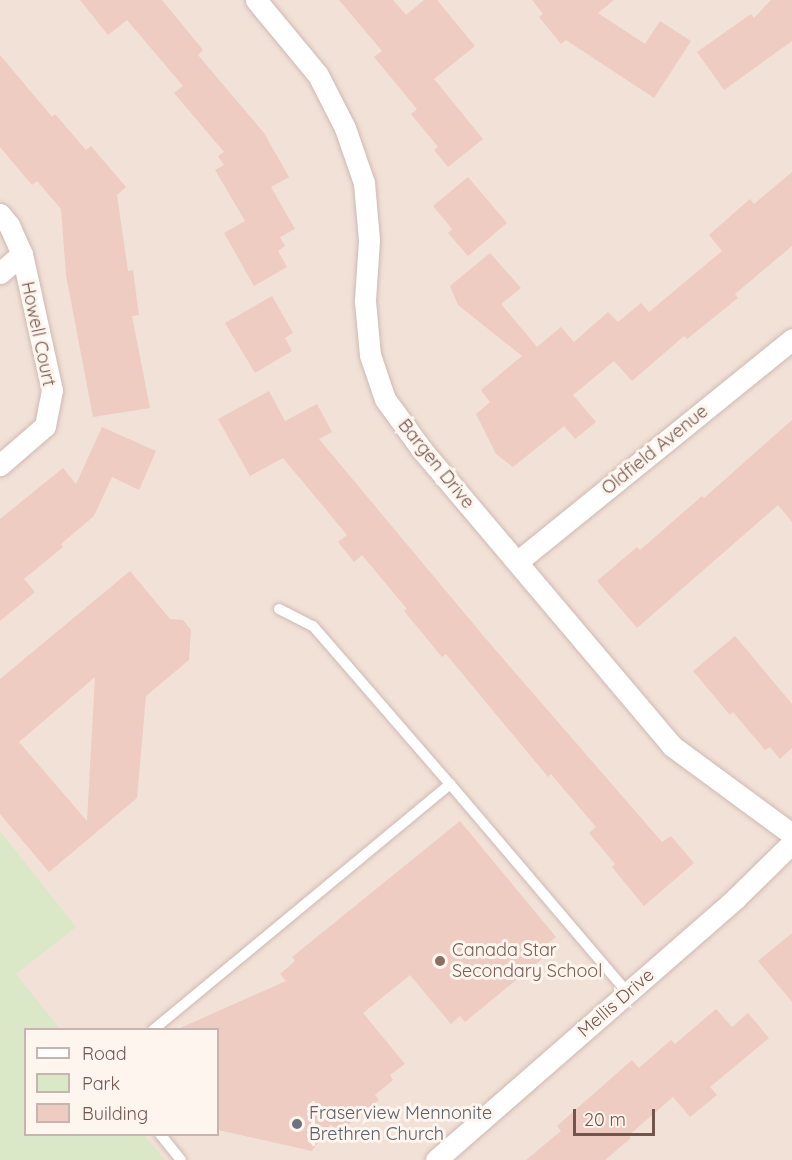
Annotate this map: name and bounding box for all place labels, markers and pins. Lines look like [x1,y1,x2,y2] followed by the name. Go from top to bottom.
[452,940,602,982] place label: Canada Star Secondary School
[433,954,447,968] marker: Canada Star Secondary School
[309,1103,492,1146] place label: Fraserview Mennonite Brethren Church
[290,1117,304,1131] marker: Fraserview Mennonite Brethren Church

